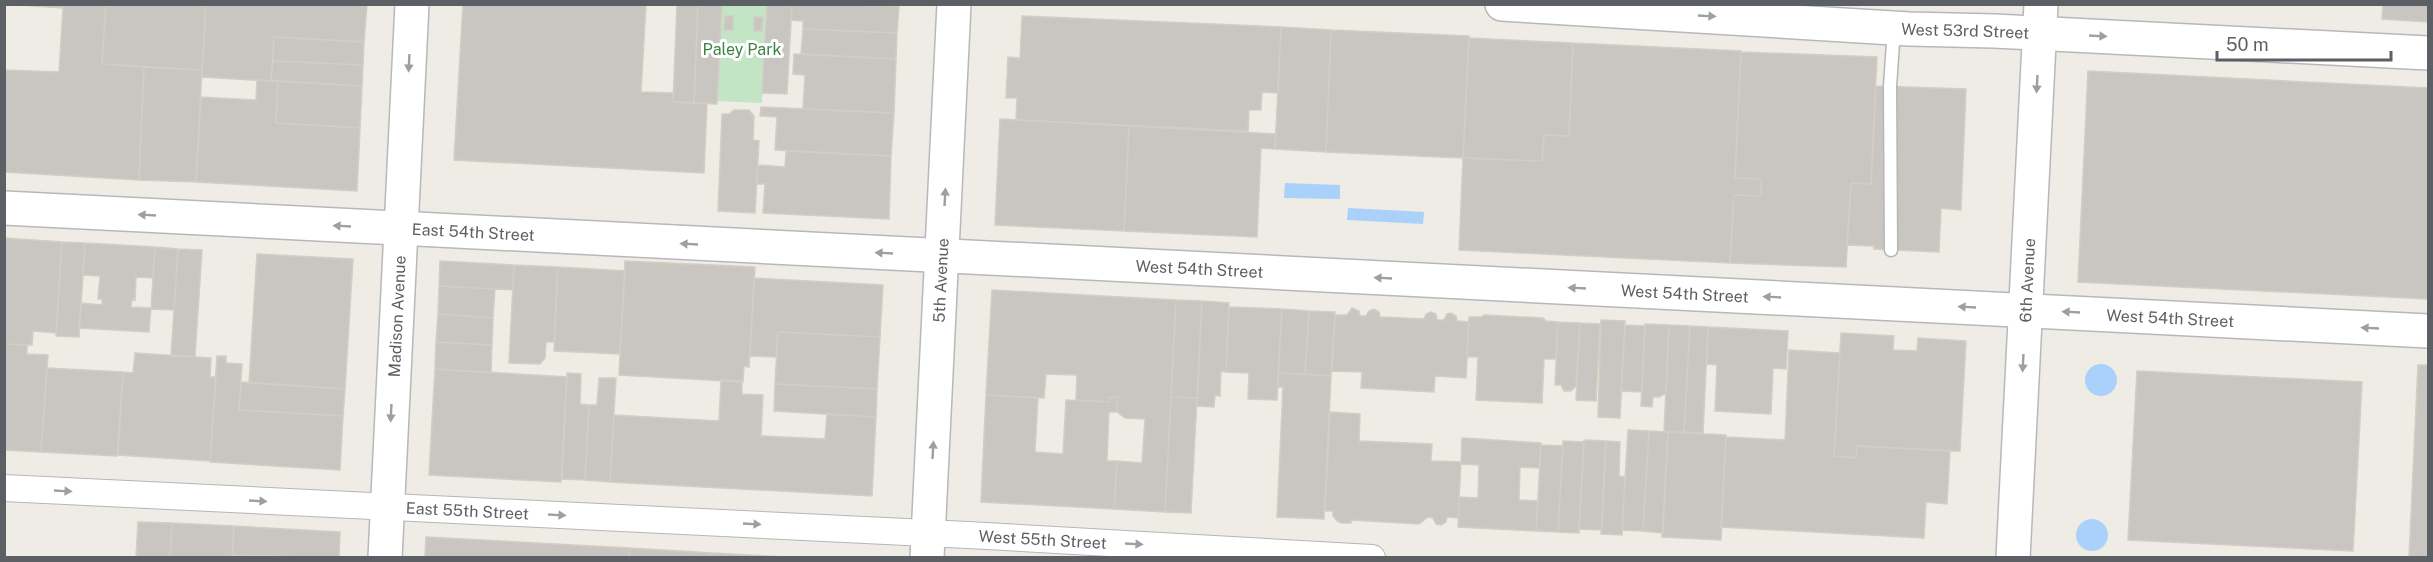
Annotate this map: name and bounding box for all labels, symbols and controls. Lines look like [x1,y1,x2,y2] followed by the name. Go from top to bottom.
[1698,12,1717,21] one-way arrow
[1900,20,2030,43] street label: West 53rd Street
[2217,24,2391,62] scale bar
[2089,32,2108,41] one-way arrow
[2226,34,2269,55] text: 50 m
[703,40,781,59] park label: Paley Park
[405,53,414,72] one-way arrow
[2033,74,2042,93] one-way arrow
[940,188,949,207] one-way arrow
[138,211,157,220] one-way arrow
[411,220,535,245] street label: East 54th Street
[332,221,351,230] one-way arrow
[929,238,953,323] street label: 5th Avenue
[2016,238,2039,323] street label: 6th Avenue
[680,239,699,248] one-way arrow
[874,248,893,257] one-way arrow
[385,255,410,378] street label: Madison Avenue
[1135,256,1264,282] street label: West 54th Street
[1373,274,1392,283] one-way arrow
[1620,281,1749,307] street label: West 54th Street
[1568,283,1587,292] one-way arrow
[1763,292,1782,301] one-way arrow
[1957,302,1976,311] one-way arrow
[2106,306,2235,331] street label: West 54th Street
[2061,308,2080,317] one-way arrow
[2361,323,2380,332] one-way arrow
[2018,353,2027,372] one-way arrow
[387,404,396,423] one-way arrow
[929,440,938,459] one-way arrow
[53,487,72,496] one-way arrow
[248,497,267,506] one-way arrow
[405,499,529,524] street label: East 55th Street
[548,510,567,519] one-way arrow
[743,520,762,529] one-way arrow
[978,527,1107,553] street label: West 55th Street
[1125,539,1144,549] one-way arrow

